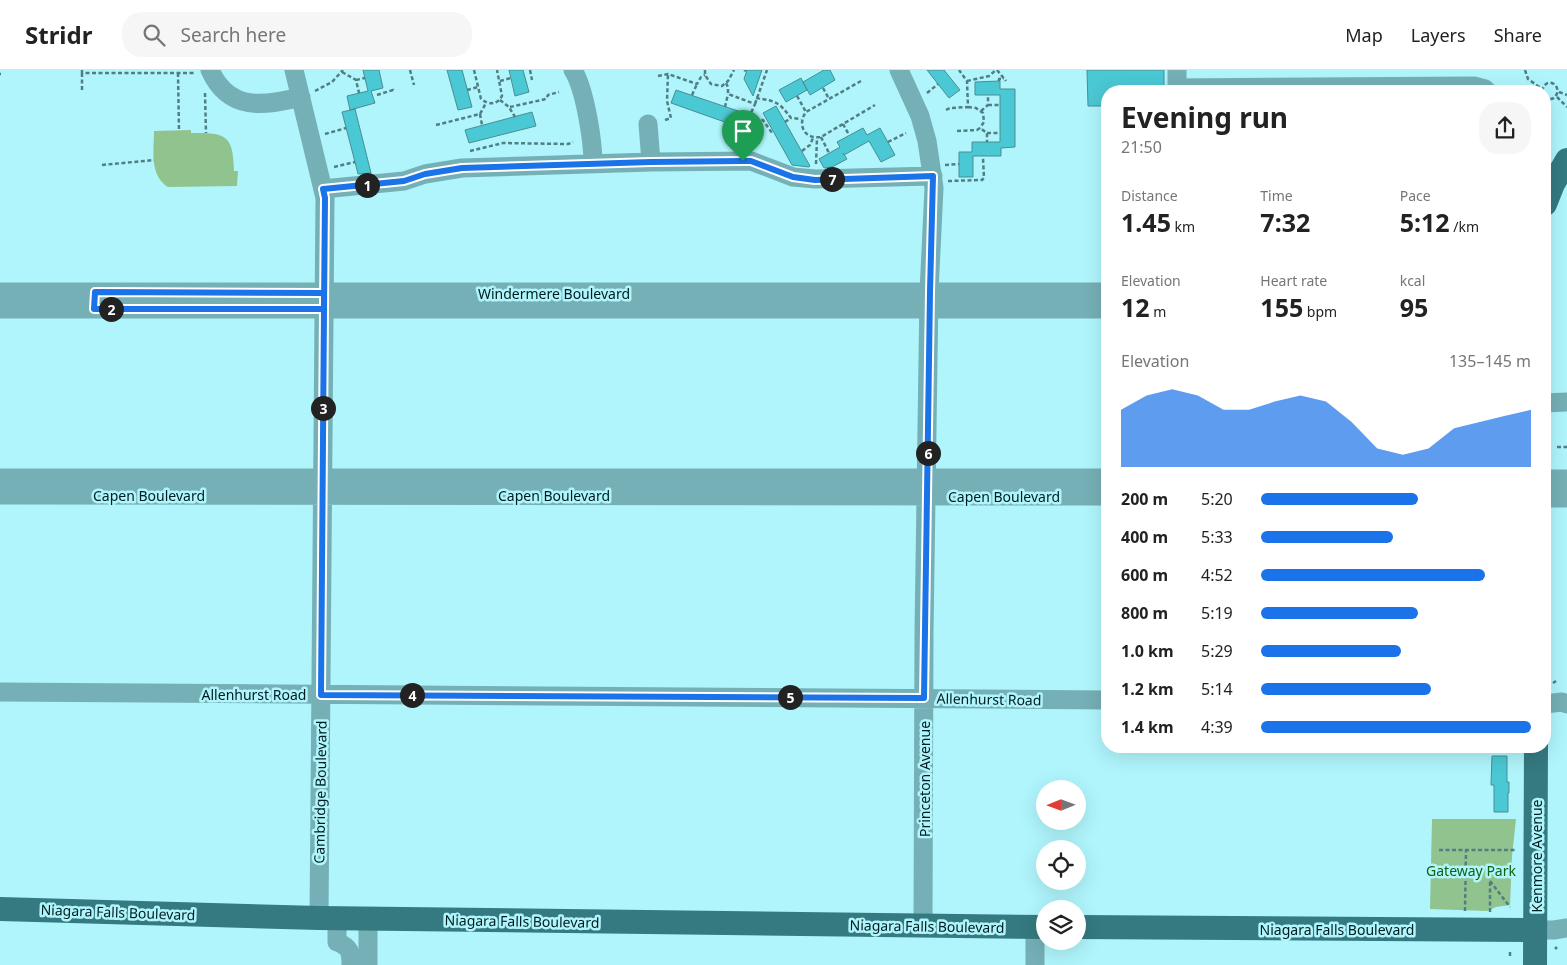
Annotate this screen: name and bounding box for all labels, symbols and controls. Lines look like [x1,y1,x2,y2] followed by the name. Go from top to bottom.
[122,12,472,57] search box
[25,18,92,51] text: Stridr
[140,21,168,49] icon: search
[180,22,286,48] text: Search here
[1345,23,1383,47] text: Map
[1411,23,1466,47] text: Layers
[1494,23,1542,47] text: Share
[1121,98,1288,136] text: Evening run
[1479,102,1531,154] button: share
[722,110,764,161] pin
[729,117,757,145] icon: arrive
[1121,136,1162,158] text: 21:50
[820,166,844,192] pin: 7
[828,170,837,189] text: 7
[354,172,380,198] pin: 1
[363,176,372,195] text: 1
[1121,186,1178,205] text: Distance
[1260,186,1293,205] text: Time
[1400,186,1431,205] text: Pace
[1121,205,1171,239] text: 1.45
[1260,205,1310,239] text: 7:32
[1400,205,1450,239] text: 5:12
[1171,217,1195,236] text: km
[1450,217,1479,236] text: /km
[1121,271,1181,290] text: Elevation
[1260,271,1327,290] text: Heart rate
[1400,271,1425,290] text: kcal
[478,284,630,303] street label: Windermere Boulevard
[1121,290,1150,324] text: 12
[1260,290,1303,324] text: 155
[1400,290,1428,324] text: 95
[98,296,124,322] pin: 2
[107,300,116,319] text: 2
[1150,302,1166,321] text: m
[1303,302,1337,321] text: bpm
[1121,350,1189,372] text: Elevation
[1449,350,1531,372] text: 135–145 m
[310,396,336,420] pin: 3
[319,399,328,418] text: 3
[916,440,940,466] pin: 6
[924,444,933,463] text: 6
[93,486,205,505] street label: Capen Boulevard
[498,486,610,505] street label: Capen Boulevard
[948,487,1060,506] street label: Capen Boulevard
[1121,488,1168,510] text: 200 m
[1201,488,1233,510] text: 5:20
[1121,526,1168,548] text: 400 m
[1201,526,1233,548] text: 5:33
[1121,564,1168,586] text: 600 m
[1201,564,1233,586] text: 4:52
[1121,602,1168,624] text: 800 m
[1201,602,1233,624] text: 5:19
[1121,640,1173,662] text: 1.0 km
[1201,640,1233,662] text: 5:29
[1121,678,1173,700] text: 1.2 km
[1201,678,1233,700] text: 5:14
[400,682,424,708] pin: 4
[778,684,802,710] pin: 5
[202,685,306,704] street label: Allenhurst Road
[408,686,417,705] text: 4
[786,688,795,707] text: 5
[936,689,1042,709] street label: Allenhurst Road
[1121,716,1173,738] text: 1.4 km
[1201,716,1233,738] text: 4:39
[309,720,331,864] street label: Cambridge Boulevard
[915,721,934,837] street label: Princeton Avenue
[1036,780,1086,830] north arrow
[1036,780,1086,950] map controls
[1527,799,1546,912] street label: Kenmore Avenue
[1036,840,1086,890] button: locate
[1426,861,1516,880] park label: Gateway Park
[40,900,196,924] street label: Niagara Falls Boulevard
[1036,900,1086,950] button: layers
[444,910,600,932] street label: Niagara Falls Boulevard
[849,915,1005,937] street label: Niagara Falls Boulevard
[1260,920,1414,939] street label: Niagara Falls Boulevard

